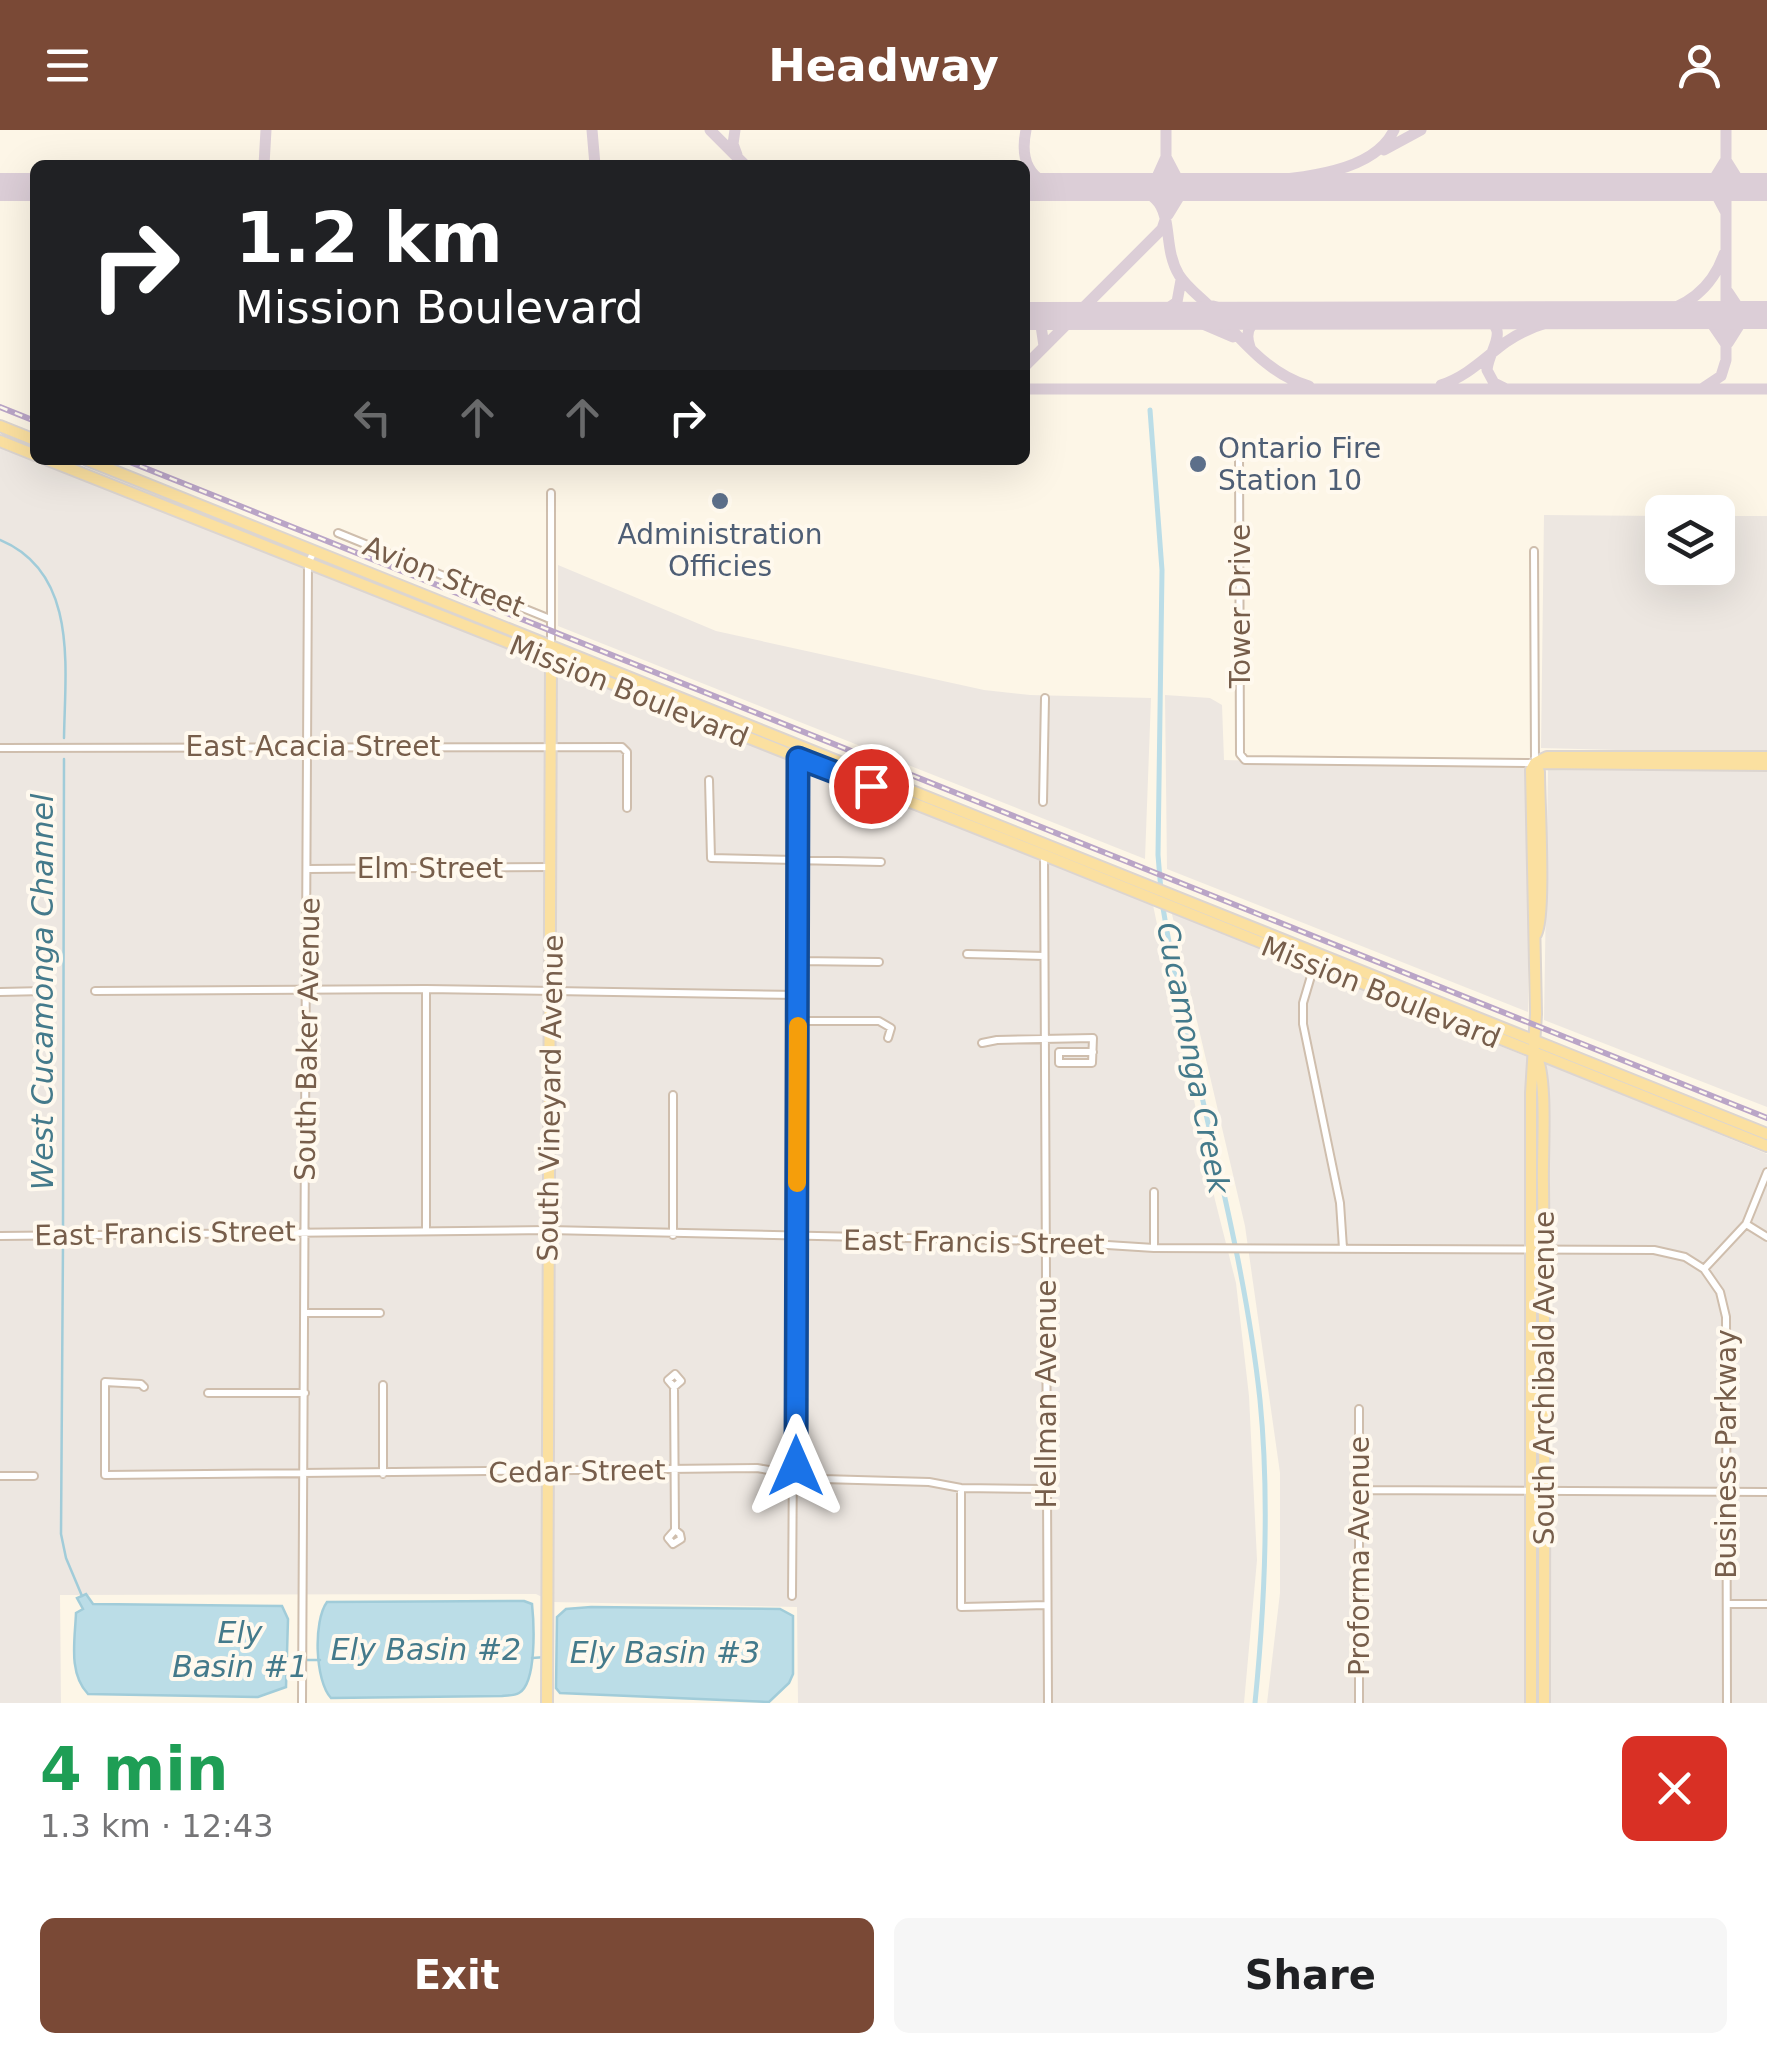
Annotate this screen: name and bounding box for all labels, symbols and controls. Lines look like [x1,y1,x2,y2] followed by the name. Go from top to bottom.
[40,38,95,93] icon: menu
[1672,38,1727,93] icon: person
[768,39,999,92] text: Headway
[235,197,503,279] text: 1.2 km
[70,200,200,330] icon: right
[235,281,644,334] text: Mission Boulevard
[345,390,400,445] icon: left
[450,390,505,445] icon: ahead
[555,390,610,445] icon: ahead
[660,390,715,445] icon: right
[1218,432,1381,497] place label: Ontario Fire Station 10
[1187,453,1209,475] marker: Ontario Fire Station 10
[709,490,731,512] marker: Administration Officies
[1645,495,1735,585] map controls
[1645,495,1735,585] button: layers
[618,518,822,583] place label: Administration Officies
[1224,524,1257,689] street label: Tower Drive
[358,529,529,624] street label: Avion Street
[505,629,753,754] street label: Mission Boulevard
[186,730,440,763] street label: East Acacia Street
[829,744,914,829] pin
[844,759,899,814] icon: arrive
[25,793,60,1190] water label: West Cucamonga Channel
[357,852,503,885] street label: Elm Street
[289,897,326,1181] street label: South Baker Avenue
[1150,919,1237,1198] water label: Cucamonga Creek
[1257,930,1505,1055] street label: Mission Boulevard
[531,934,570,1262] street label: South Vineyard Avenue
[1528,1211,1561,1545] street label: South Archibald Avenue
[34,1215,296,1252] street label: East Francis Street
[843,1224,1105,1261] street label: East Francis Street
[1030,1280,1063,1508] street label: Hellman Avenue
[1710,1329,1743,1579] street label: Business Parkway
[744,1414,848,1518] position arrow
[1343,1436,1376,1676] street label: Proforma Avenue
[488,1453,666,1490] street label: Cedar Street
[172,1615,308,1684] water label: Ely Basin #1
[331,1632,521,1667] water label: Ely Basin #2
[570,1635,760,1670] water label: Ely Basin #3
[40,1734,228,1804] text: 4 min
[1622,1736,1727,1841] button: close
[40,1807,274,1845] text: 1.3 km · 12:43
[40,1918,874,2033] button: Exit
[894,1918,1727,2033] button: Share

